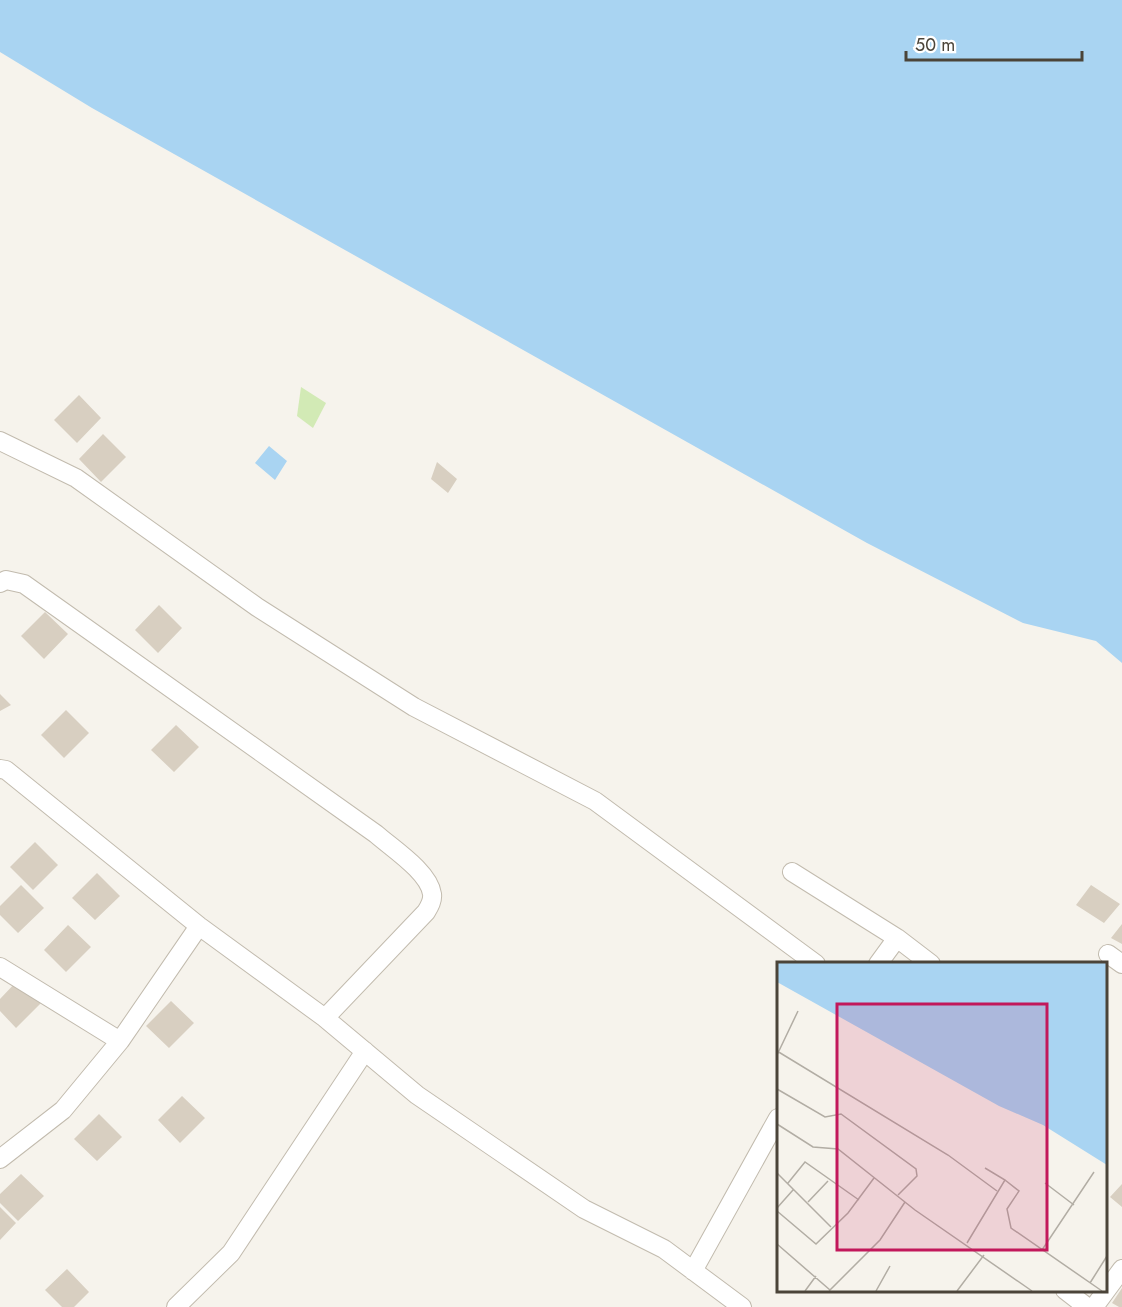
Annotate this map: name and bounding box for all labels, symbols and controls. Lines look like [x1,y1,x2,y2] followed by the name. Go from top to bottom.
[906,24,1082,62] scale bar
[915,32,955,58] text: 50 m
[777,962,1107,1292] inset map

